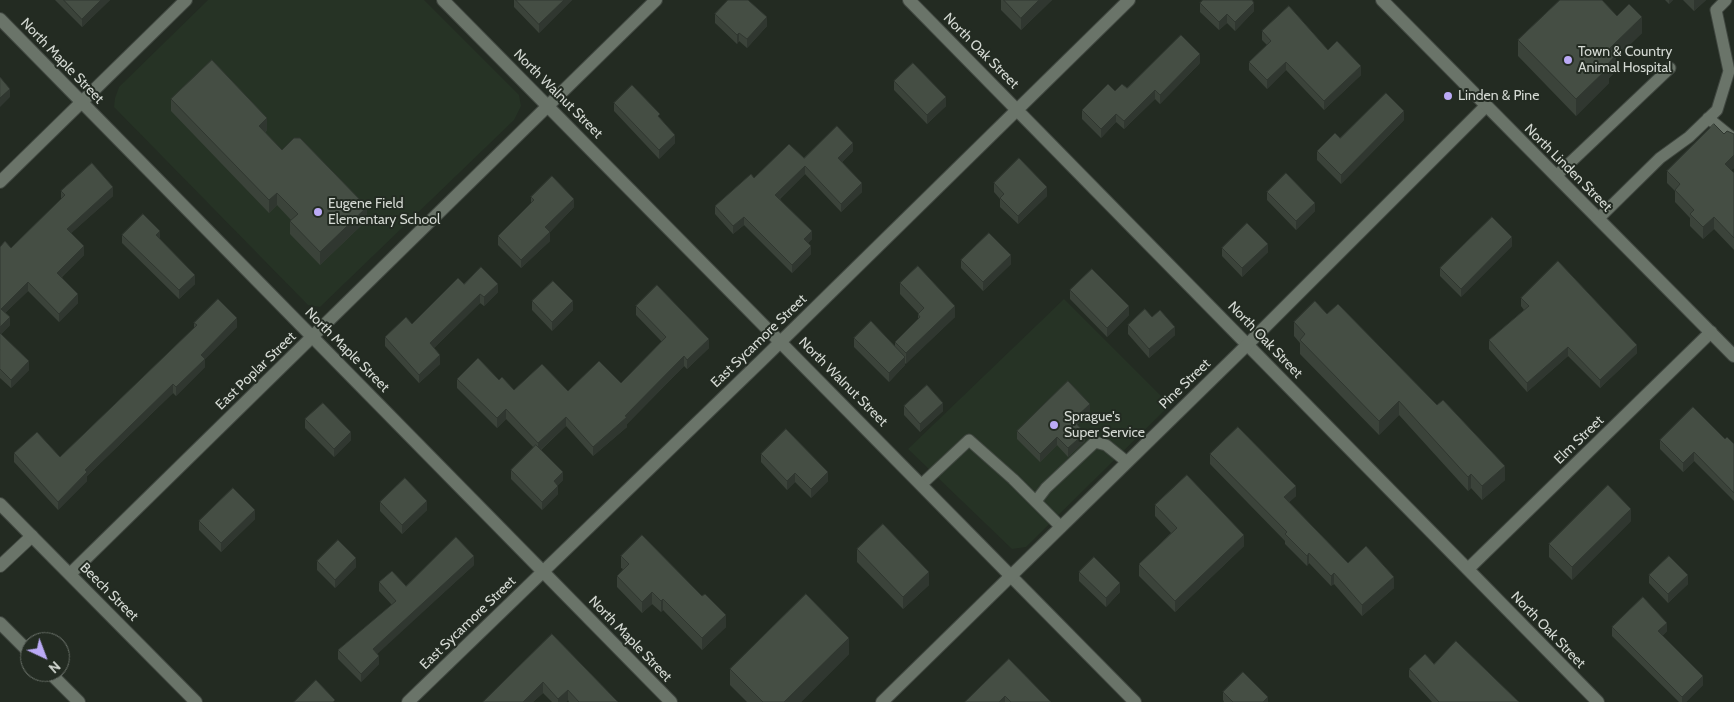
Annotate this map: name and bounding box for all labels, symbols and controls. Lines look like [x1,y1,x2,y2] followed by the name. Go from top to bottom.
[940,10,1022,92] street label: North Oak Street
[17,15,107,107] street label: North Maple Street
[1578,44,1672,76] place label: Town & Country Animal Hospital
[510,46,606,142] street label: North Walnut Street
[1562,54,1574,66] marker: Town & Country Animal Hospital
[1458,88,1539,104] place label: Linden & Pine
[1442,90,1454,102] marker: Linden & Pine
[1521,121,1615,215] street label: North Linden Street
[328,196,440,228] place label: Eugene Field Elementary School
[312,206,324,218] marker: Eugene Field Elementary School
[708,291,810,391] street label: East Sycamore Street
[1224,298,1306,382] street label: North Oak Street
[301,304,393,396] street label: North Maple Street
[212,328,300,414] street label: East Poplar Street
[795,334,891,430] street label: North Walnut Street
[1156,355,1214,413] street label: Pine Street
[1064,409,1145,442] place label: Sprague's Super Service
[1551,412,1607,468] street label: Elm Street
[1048,419,1060,431] marker: Sprague's Super Service
[76,559,142,625] street label: Beech Street
[417,573,519,673] street label: East Sycamore Street
[1507,588,1589,672] street label: North Oak Street
[585,593,675,685] street label: North Maple Street
[20,632,70,682] north arrow
[45,657,64,677] text: N

